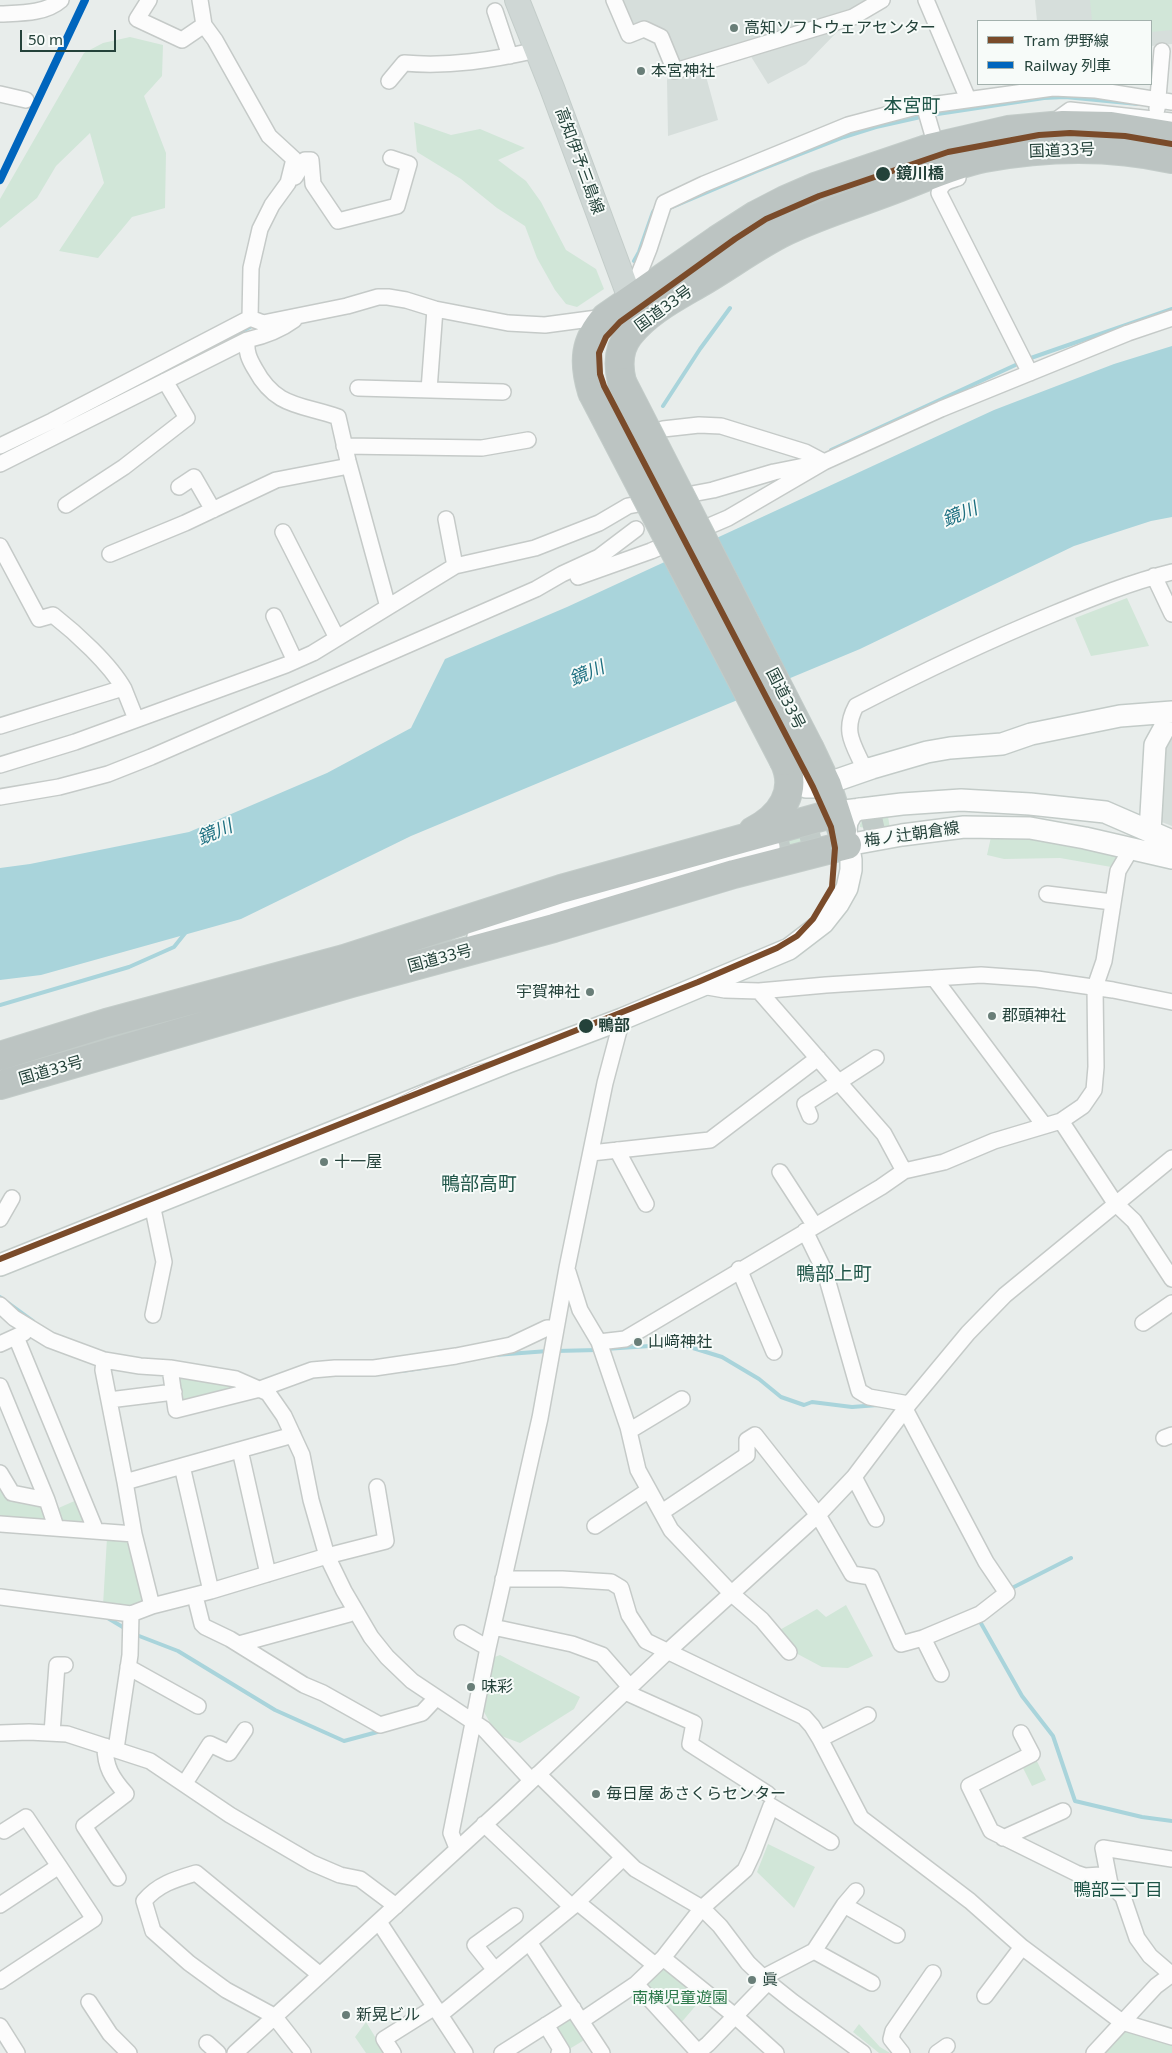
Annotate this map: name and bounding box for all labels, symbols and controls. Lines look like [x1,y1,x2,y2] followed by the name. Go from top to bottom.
[744,18,936,38] place label: 高知ソフトウェアセンター
[22,20,119,52] scale bar
[977,20,1152,85] legend
[728,22,740,34] marker: 高知ソフトウェアセンター
[28,29,63,49] text: 50 m
[1024,30,1109,50] text: Tram 伊野線
[1024,55,1111,75] text: Railway 列車
[651,61,715,81] place label: 本宮神社
[635,65,647,77] marker: 本宮神社
[884,96,940,118] district label: 本宮町
[551,105,607,217] street label: 高知伊予三島線
[1029,140,1095,162] street label: 国道33号
[896,164,944,184] place label: 鏡川橋
[874,165,892,183] marker: 鏡川橋
[632,282,696,336] street label: 国道33号
[939,498,981,532] water label: 鏡川
[566,657,608,691] water label: 鏡川
[761,665,809,733] street label: 国道33号
[194,816,236,850] water label: 鏡川
[863,819,961,851] street label: 梅ノ辻朝倉線
[405,941,475,977] street label: 国道33号
[516,982,580,1002] place label: 宇賀神社
[584,986,596,998] marker: 宇賀神社
[1002,1006,1066,1026] place label: 郡頭神社
[986,1010,998,1022] marker: 郡頭神社
[598,1016,630,1036] place label: 鴨部
[577,1017,595,1035] marker: 鴨部
[16,1053,86,1089] street label: 国道33号
[334,1152,382,1172] place label: 十一屋
[318,1156,330,1168] marker: 十一屋
[441,1174,517,1196] district label: 鴨部高町
[796,1264,872,1286] district label: 鴨部上町
[648,1332,712,1352] place label: 山﨑神社
[632,1336,644,1348] marker: 山﨑神社
[481,1677,513,1697] place label: 味彩
[465,1681,477,1693] marker: 味彩
[606,1784,786,1804] place label: 毎日屋 あさくらセンター
[590,1788,602,1800] marker: 毎日屋 あさくらセンター
[1073,1880,1163,1902] district label: 鴨部三丁目
[762,1970,778,1990] place label: 眞
[746,1974,758,1986] marker: 眞
[632,1988,728,2008] park label: 南横児童遊園
[356,2005,420,2025] place label: 新晃ビル
[340,2009,352,2021] marker: 新晃ビル

